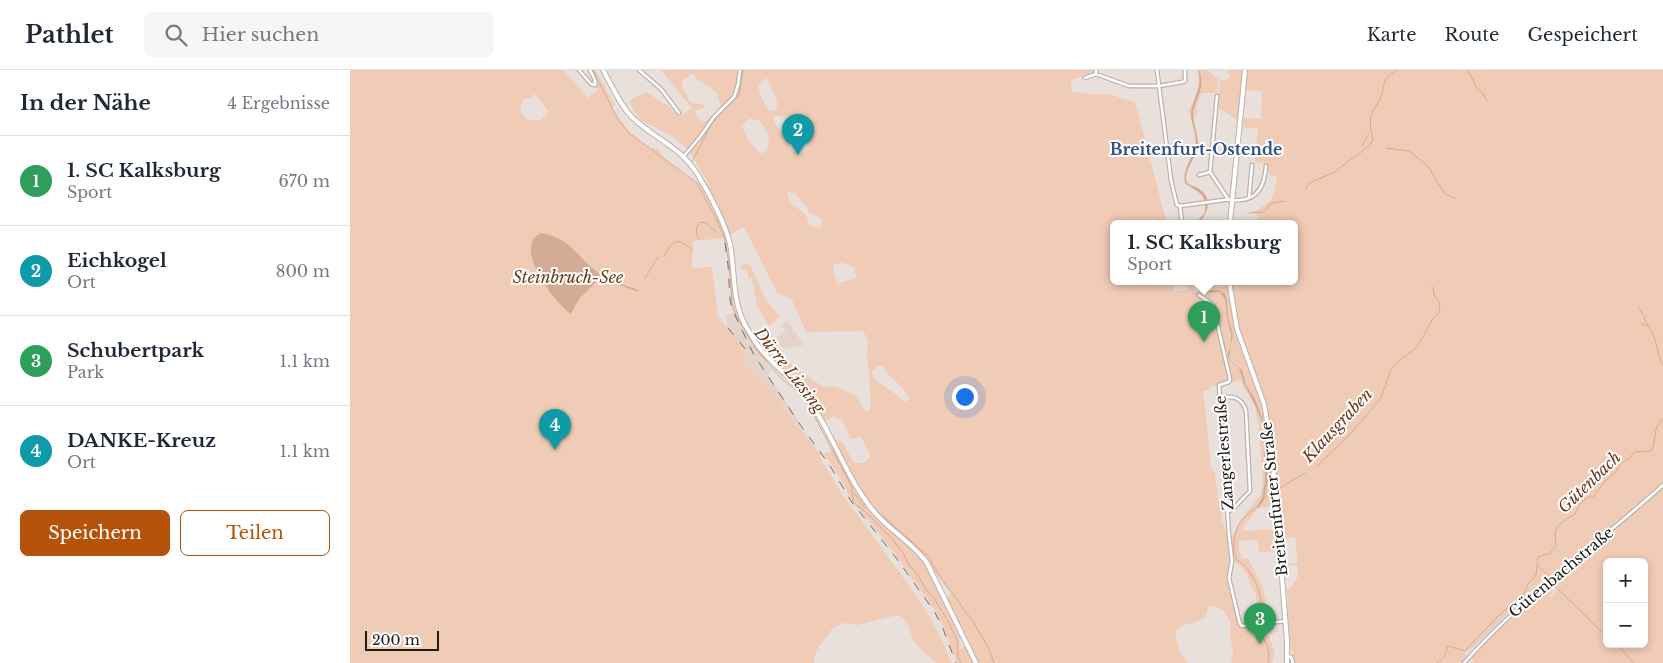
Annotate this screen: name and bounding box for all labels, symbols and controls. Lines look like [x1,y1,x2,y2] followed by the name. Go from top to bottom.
[144,12,494,57] search box
[25,20,114,49] text: Pathlet
[162,21,190,49] icon: search
[202,23,319,46] text: Hier suchen
[1367,24,1416,46] text: Karte
[1444,24,1499,46] text: Route
[1527,24,1638,46] text: Gespeichert
[20,90,151,116] text: In der Nähe
[227,93,330,113] text: 4 Ergebnisse
[782,114,814,155] pin: 2
[1110,139,1282,159] district label: Breitenfurt-Ostende
[67,159,221,182] text: 1. SC Kalksburg
[33,171,39,191] text: 1
[278,171,330,191] text: 670 m
[67,182,112,202] text: Sport
[1110,220,1298,285] popup
[1127,231,1281,254] text: 1. SC Kalksburg
[67,249,167,272] text: Eichkogel
[1127,254,1172,274] text: Sport
[31,261,41,281] text: 2
[276,261,330,281] text: 800 m
[513,267,624,287] water label: Steinbruch-See
[67,272,96,292] text: Ort
[1188,301,1220,342] pin: 1
[750,322,830,418] water label: Dürre Liesing
[67,339,204,362] text: Schubertpark
[31,351,41,371] text: 3
[280,351,330,371] text: 1.1 km
[67,362,104,382] text: Park
[952,384,978,410] your location
[1297,384,1376,467] water label: Klausgraben
[1211,395,1237,511] street label: Zangerlestraße
[539,409,571,450] pin: 4
[1256,421,1292,577] street label: Breitenfurter Straße
[67,429,216,452] text: DANKE-Kreuz
[31,441,41,461] text: 4
[280,441,330,461] text: 1.1 km
[1553,447,1625,517] water label: Gütenbach
[67,452,96,472] text: Ort
[20,510,170,556] button: Speichern
[180,510,330,556] button: Teilen
[1505,523,1617,621] street label: Gütenbachstraße
[1603,558,1648,648] map controls
[1603,558,1648,603] button: +
[1244,603,1276,644] pin: 3
[1603,603,1648,648] button: −
[365,628,439,651] scale bar
[372,631,420,649] text: 200 m

